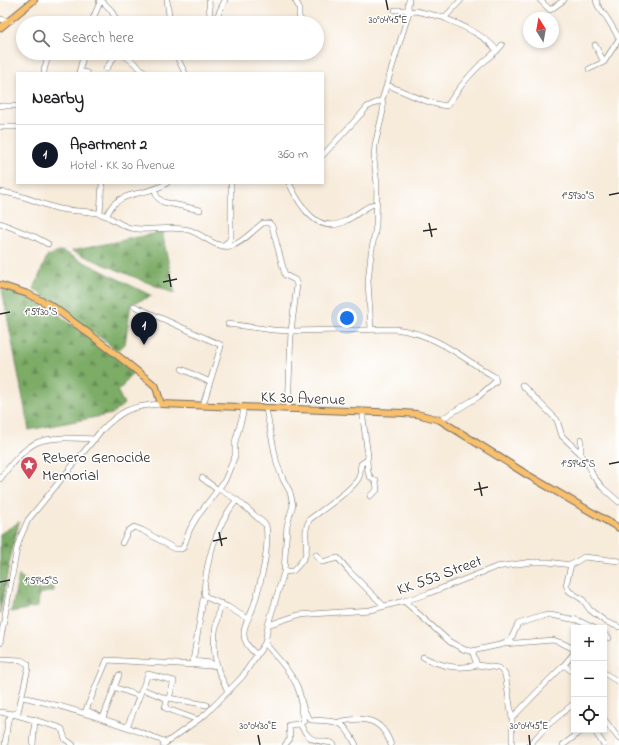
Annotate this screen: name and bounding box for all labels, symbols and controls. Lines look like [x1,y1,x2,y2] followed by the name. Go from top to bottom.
[523,12,559,48] north arrow
[369,13,407,28] text: 30°04'45"E
[16,16,324,60] search box
[30,27,52,49] icon: search
[62,27,134,49] text: Search here
[32,86,84,111] text: Nearby
[70,134,147,156] text: Apartment 2
[43,145,47,164] text: 1
[278,145,308,164] text: 360 m
[70,156,175,175] text: Hotel · KK 30 Avenue
[562,189,595,204] text: 1°59'30"S
[25,305,58,320] text: 1°59'30"S
[337,308,357,328] your location
[131,312,157,345] pin: 1
[260,386,347,413] street label: KK 30 Avenue
[42,446,151,488] place label: Rebero Genocide Memorial
[19,455,39,480] place icon: Rebero Genocide Memorial
[561,457,596,472] text: 1°59'45"S
[394,549,486,602] street label: KK 553 Street
[24,574,59,589] text: 1°59'45"S
[571,625,607,733] map controls
[571,625,607,661] button: +
[571,661,607,697] button: −
[571,697,607,733] button: locate
[239,719,277,734] text: 30°04'30"E
[510,719,548,734] text: 30°04'45"E

